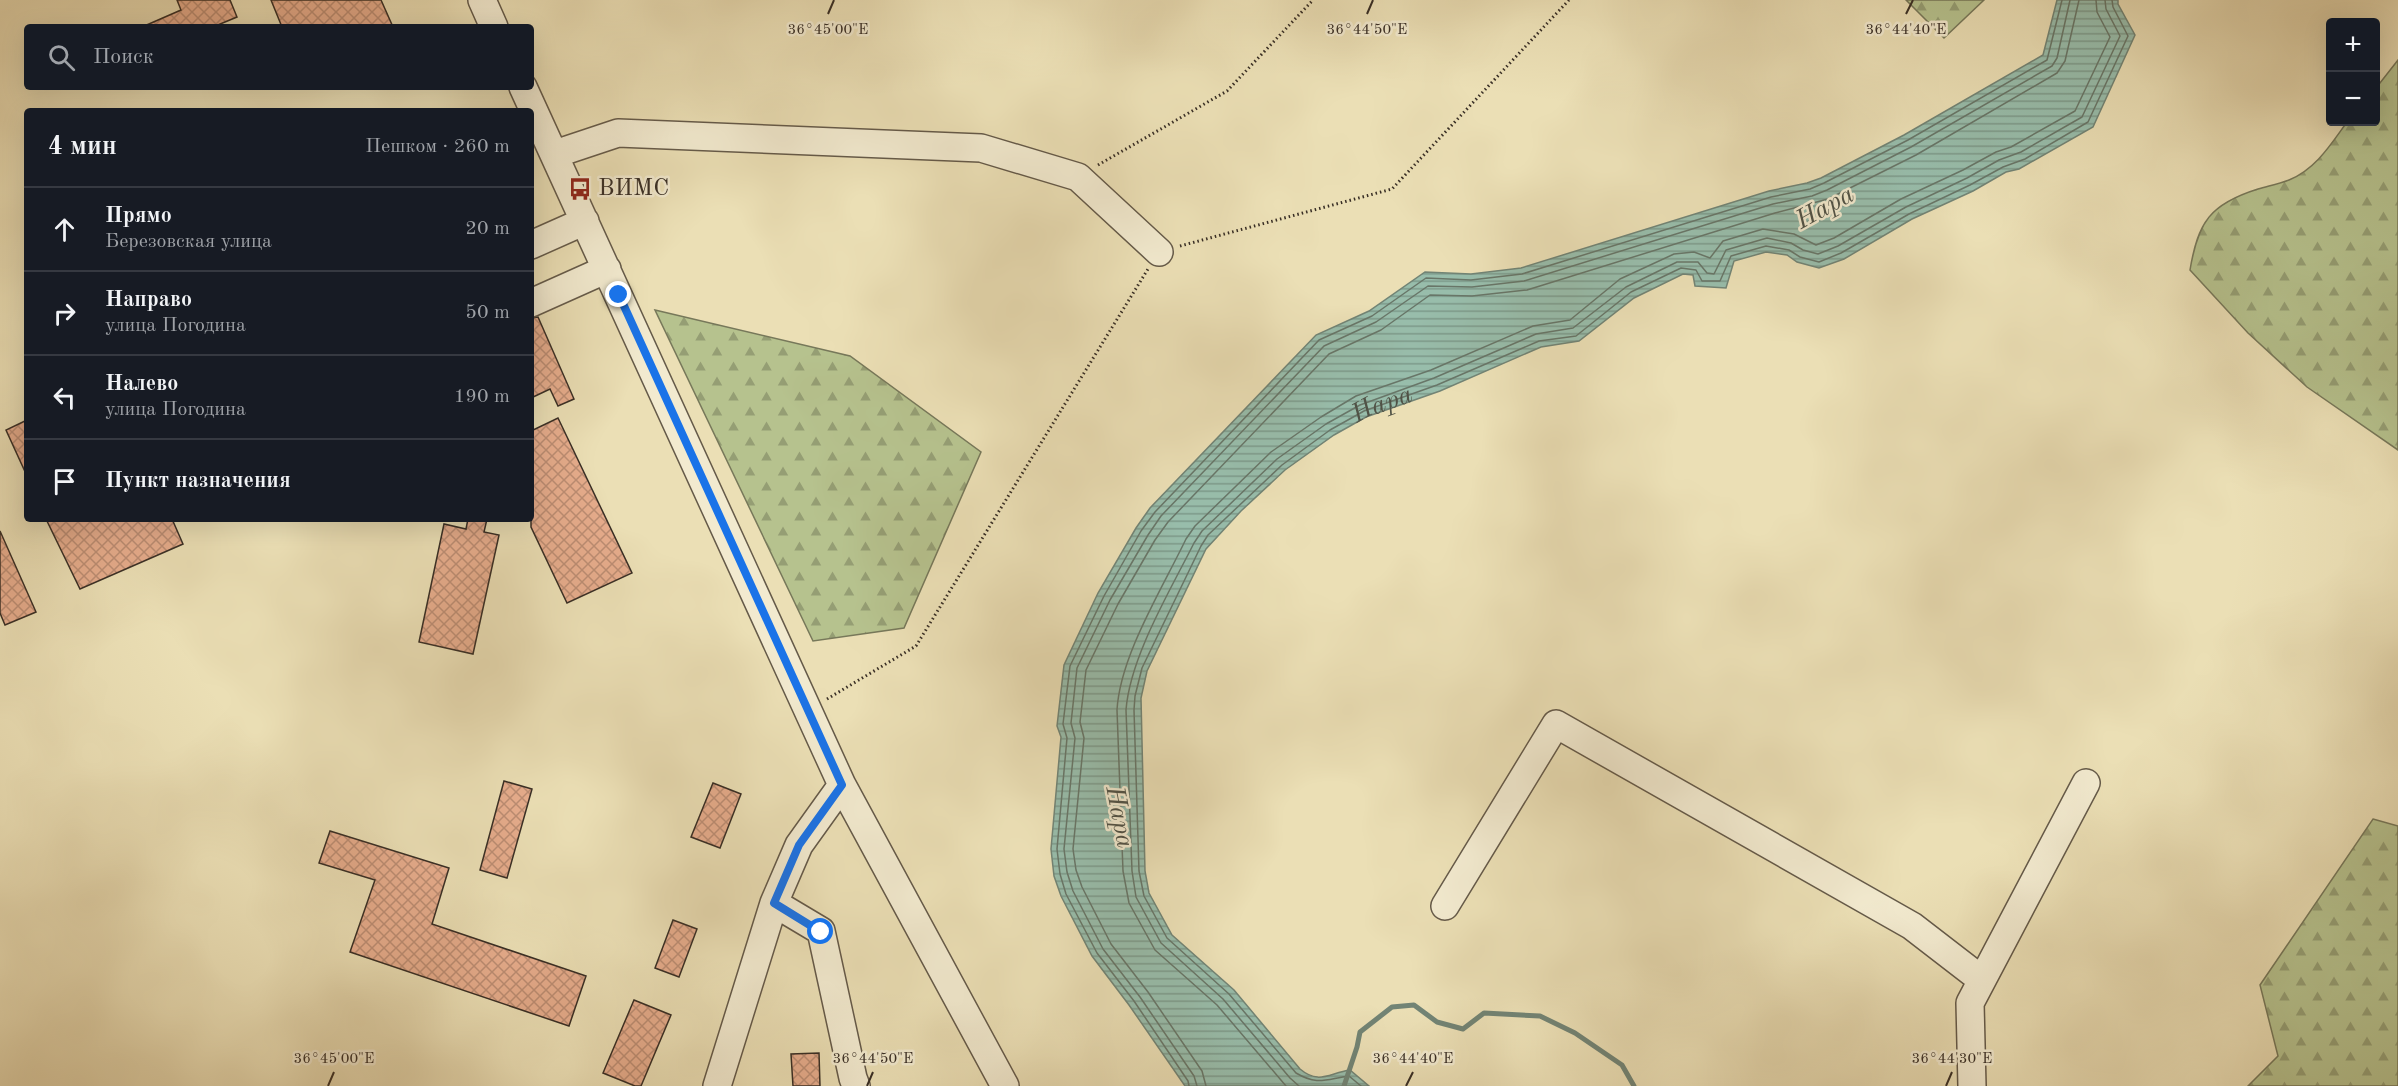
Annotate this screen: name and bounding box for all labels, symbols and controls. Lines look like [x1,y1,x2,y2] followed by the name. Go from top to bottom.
[2326,18,2380,126] map controls
[2326,18,2380,72] button: +
[788,23,868,38] text: 36°45'00"E
[1327,23,1407,38] text: 36°44'50"E
[1866,23,1946,38] text: 36°44'40"E
[24,24,534,90] search box
[45,41,78,74] icon: search
[93,46,154,68] text: Поиск
[2326,72,2380,126] button: −
[48,134,117,160] text: 4 мин
[365,137,510,157] text: Пешком · 260 m
[567,176,593,202] bus stop icon: ВИМС
[598,177,669,201] place label: ВИМС
[1790,181,1859,235] water label: Нара
[105,205,172,227] text: Прямо
[48,213,81,246] icon: ahead
[465,219,510,239] text: 20 m
[105,232,272,252] text: Березовская улица
[605,281,631,307] route end
[105,289,192,311] text: Направо
[48,297,81,330] icon: right
[465,303,510,323] text: 50 m
[105,316,246,336] text: улица Погодина
[105,373,178,395] text: Налево
[48,381,81,414] icon: left
[1346,382,1416,429] water label: Нара
[454,387,510,407] text: 190 m
[105,400,246,420] text: улица Погодина
[48,465,81,498] icon: arrive
[105,470,291,492] text: Пункт назначения
[1100,783,1138,850] water label: Нара
[807,918,833,944] route start
[294,1052,374,1067] text: 36°45'00"E
[833,1052,913,1067] text: 36°44'50"E
[1373,1052,1453,1067] text: 36°44'40"E
[1912,1052,1992,1067] text: 36°44'30"E

